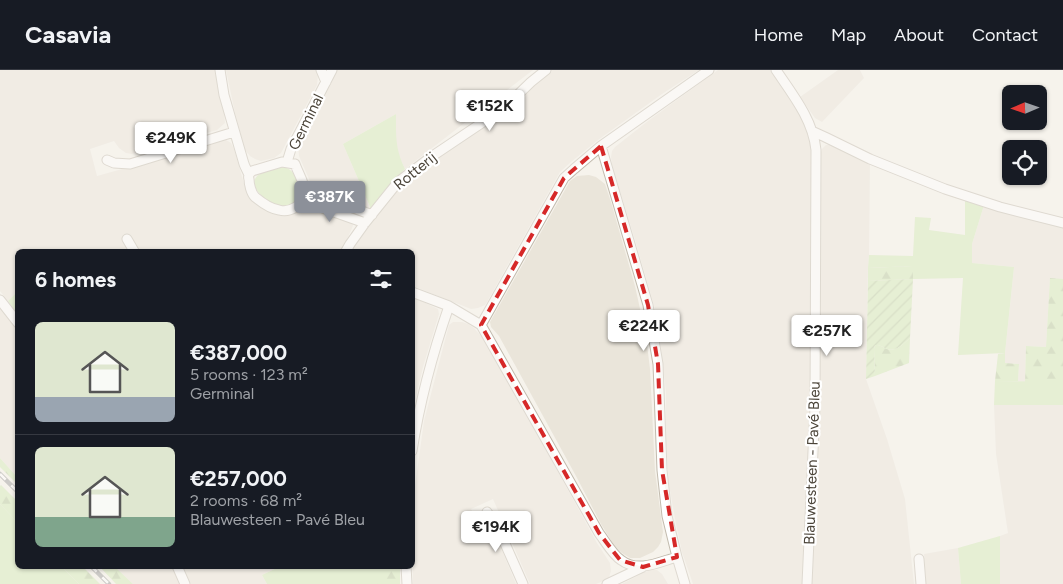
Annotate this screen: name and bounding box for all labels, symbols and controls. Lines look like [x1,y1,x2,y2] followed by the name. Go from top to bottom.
[25,20,111,49] text: Casavia
[754,24,803,46] text: Home
[831,24,866,46] text: Map
[894,24,944,46] text: About
[972,24,1038,46] text: Contact
[1002,85,1048,130] north arrow
[1002,85,1047,185] map controls
[455,90,525,132] pin: €152K
[285,91,327,153] street label: Germinal
[466,96,514,115] text: €152K
[136,122,206,164] pin: €249K
[146,128,196,147] text: €249K
[1002,140,1047,185] button: locate
[390,148,440,194] street label: Rotterij
[295,180,365,223] pin: €387K
[305,187,355,206] text: €387K
[367,265,395,293] icon: filters
[35,267,116,292] text: 6 homes
[609,310,679,352] pin: €224K
[792,314,862,357] pin: €257K
[619,316,669,335] text: €224K
[802,321,852,340] text: €257K
[190,340,287,365] text: €387,000
[75,342,135,402] icon: home
[190,365,308,384] text: 5 rooms · 123 m²
[800,381,824,545] street label: Blauwesteen - Pavé Bleu
[190,384,254,403] text: Germinal
[190,466,287,491] text: €257,000
[75,467,135,527] icon: home
[190,491,302,510] text: 2 rooms · 68 m²
[190,510,365,529] text: Blauwesteen - Pavé Bleu
[461,510,531,553] pin: €194K
[472,517,520,536] text: €194K

